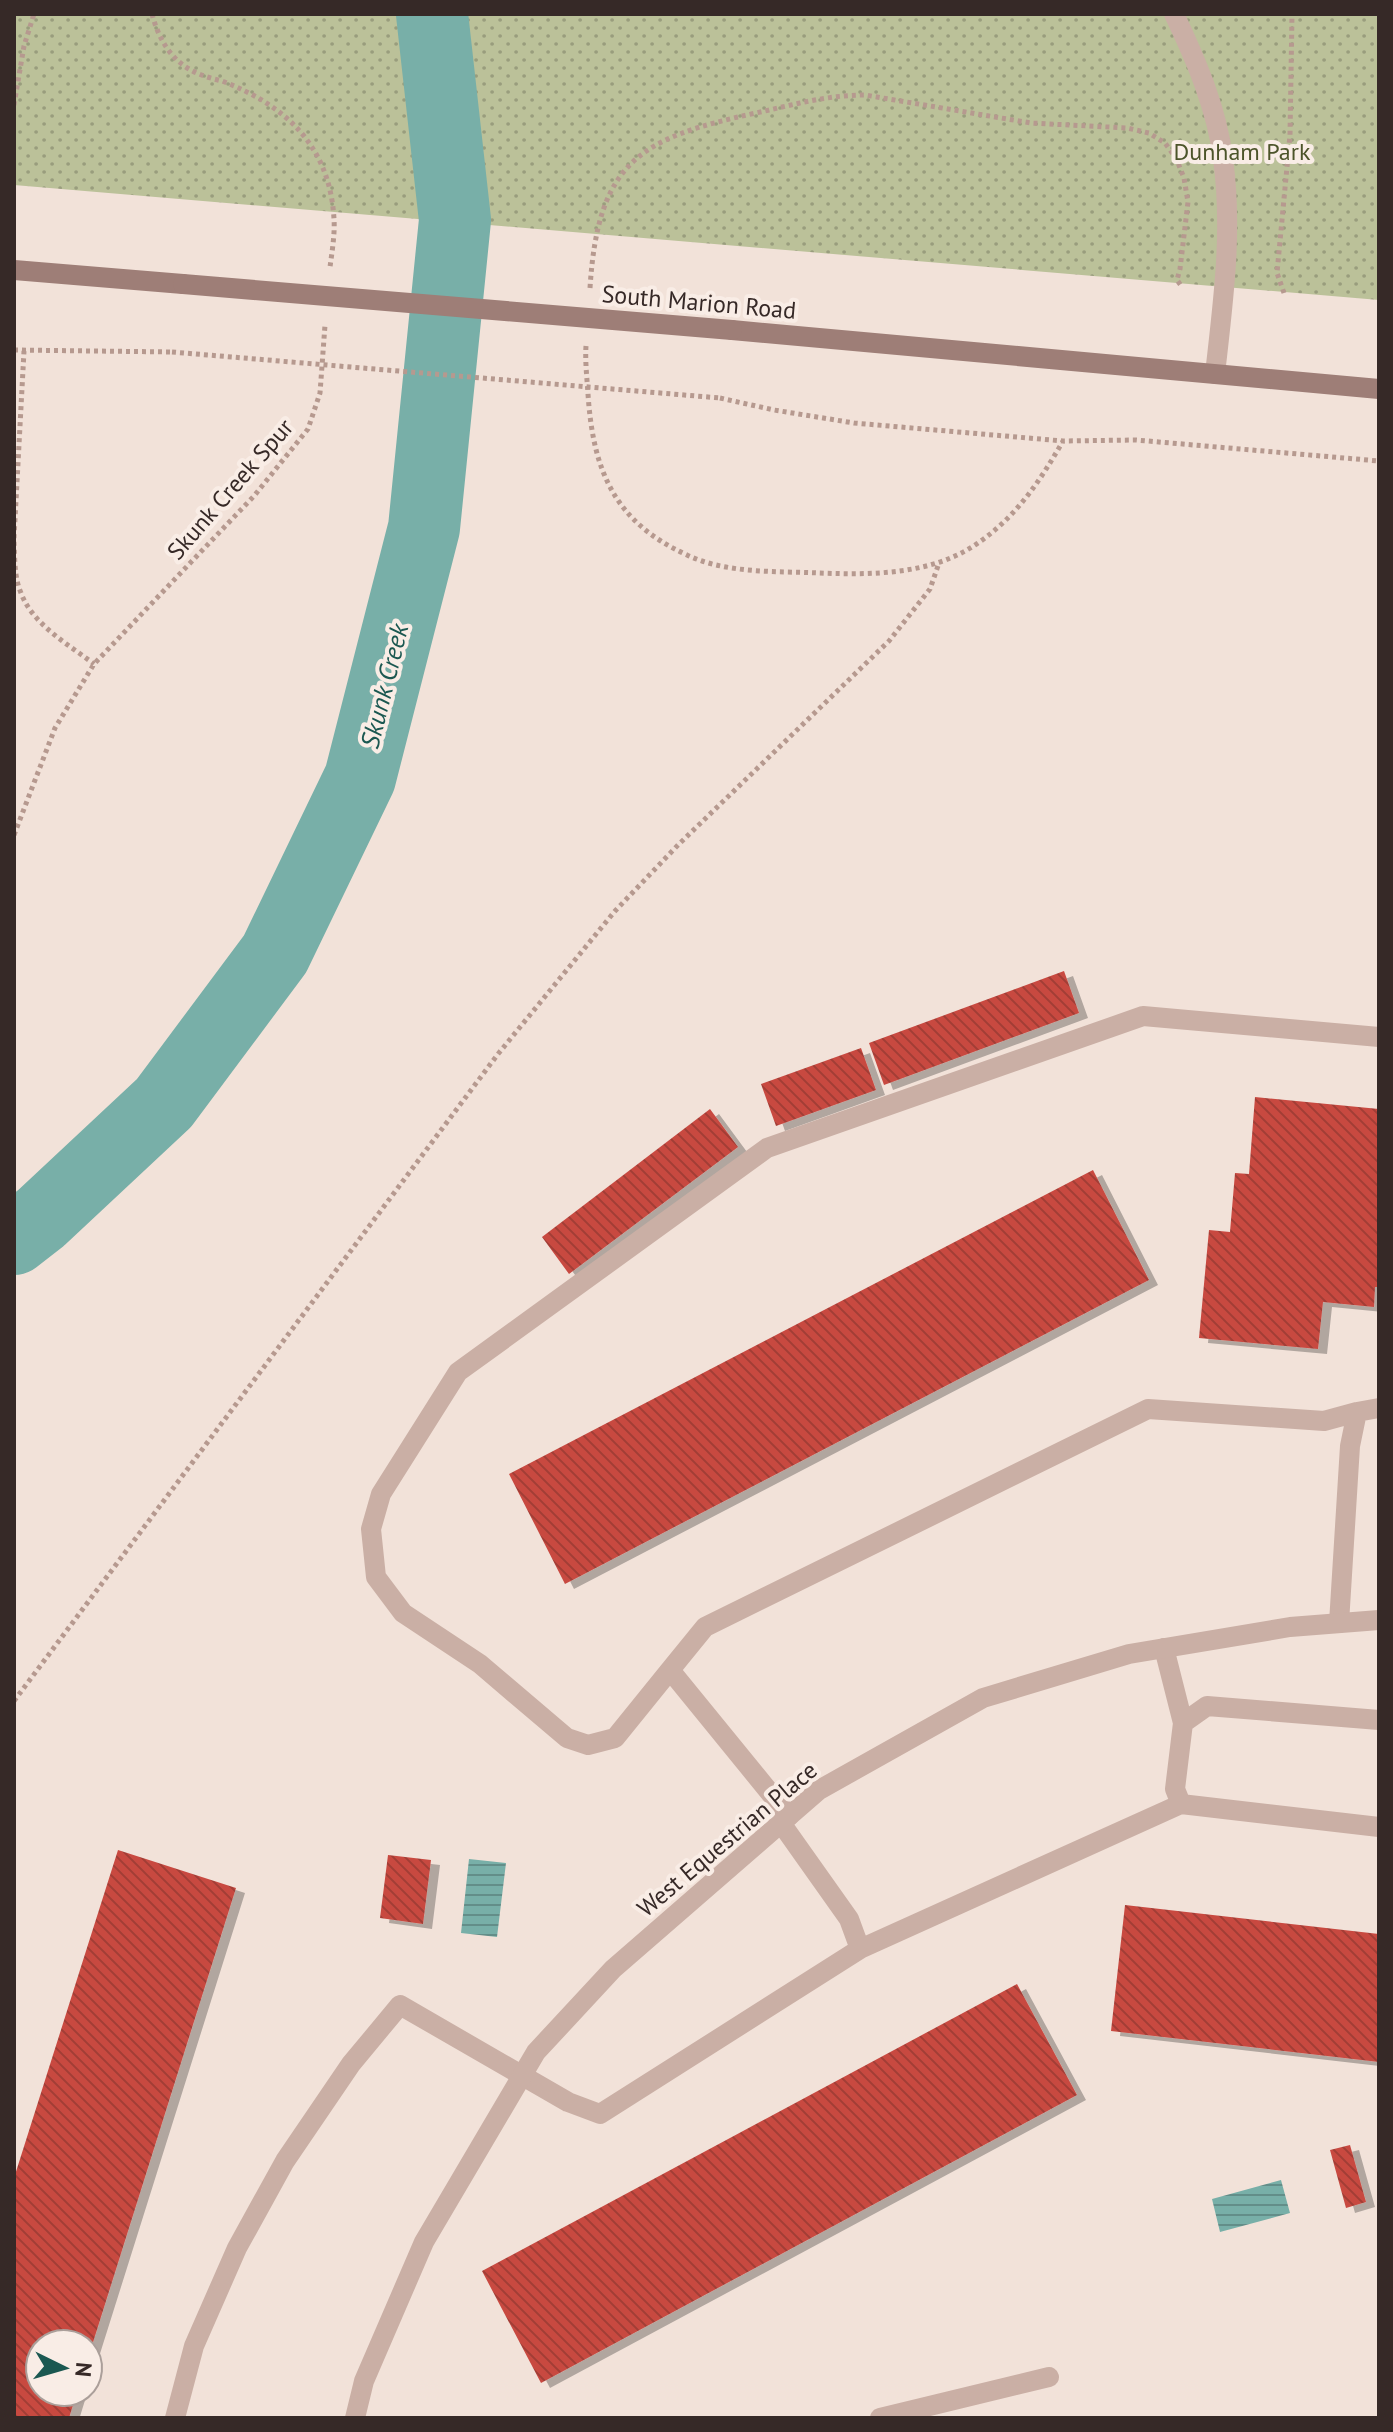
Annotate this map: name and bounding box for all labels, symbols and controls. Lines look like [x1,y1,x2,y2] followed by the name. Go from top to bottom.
[1174,136,1311,167] park label: Dunham Park
[601,278,797,326] street label: South Marion Road
[160,412,300,566] street label: Skunk Creek Spur
[353,619,416,752] water label: Skunk Creek
[631,1755,823,1923] street label: West Equestrian Place
[24,2328,104,2408] north arrow
[69,2361,99,2378] text: N

